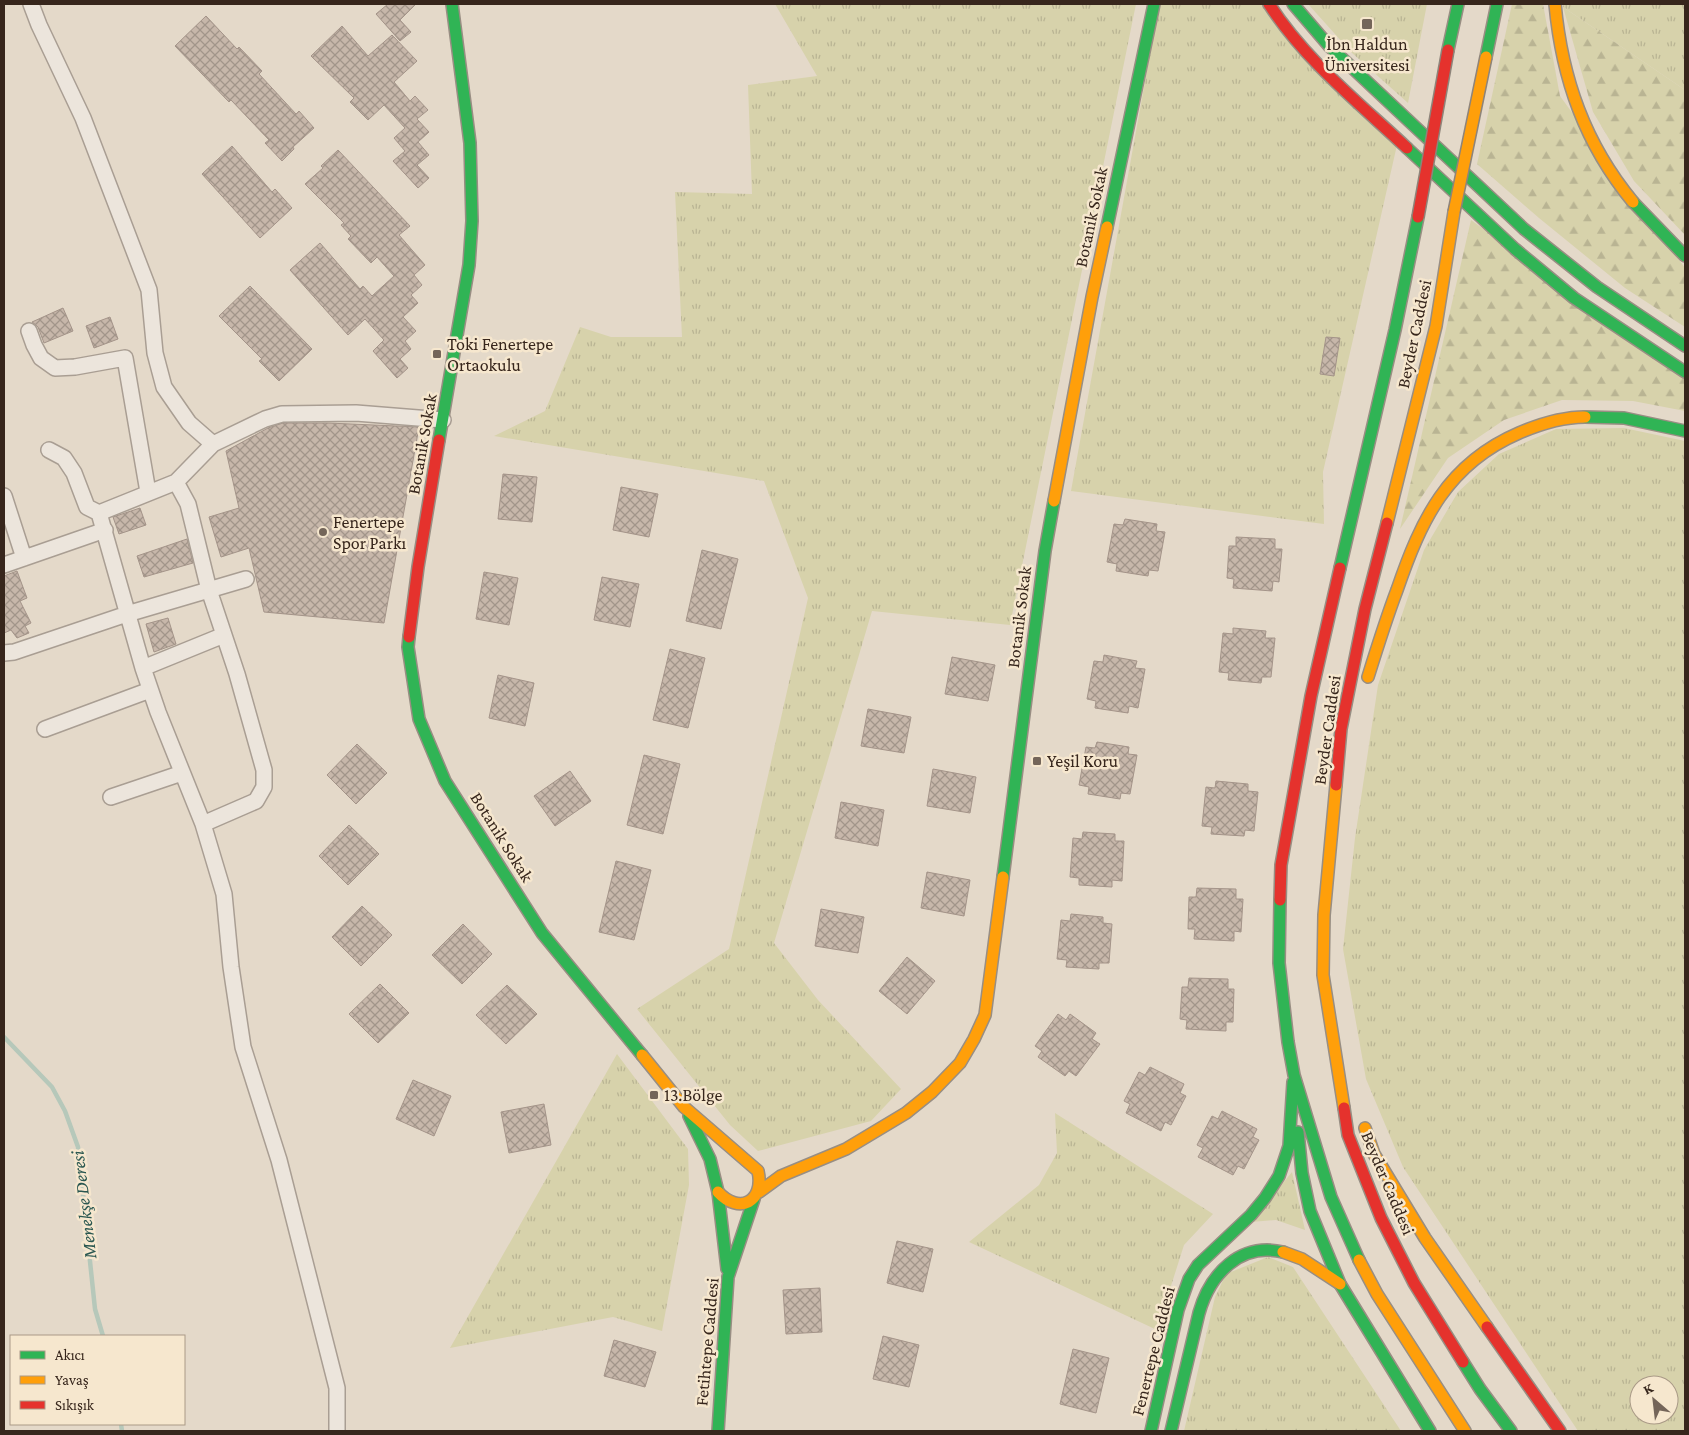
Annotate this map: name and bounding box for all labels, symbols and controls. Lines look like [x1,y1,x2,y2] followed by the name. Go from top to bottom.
[1360,17,1374,31] marker: İbn Haldun Üniversitesi
[1324,34,1410,75] place label: İbn Haldun Üniversitesi
[1071,165,1111,269] street label: Botanik Sokak
[1393,278,1435,390] street label: Beyder Caddesi
[447,334,553,375] place label: Toki Fenertepe Ortaokulu
[431,348,443,360] marker: Toki Fenertepe Ortaokulu
[403,392,441,496] street label: Botanik Sokak
[333,512,407,553] place label: Fenertepe Spor Parkı
[317,526,329,538] marker: Fenertepe Spor Parkı
[1003,565,1035,669] street label: Botanik Sokak
[1309,674,1345,786] street label: Beyder Caddesi
[1047,751,1119,771] place label: Yeşil Koru
[1031,755,1043,767] marker: Yeşil Koru
[466,788,538,886] street label: Botanik Sokak
[664,1085,723,1105] place label: 13.Bölge
[648,1089,660,1101] marker: 13.Bölge
[1357,1128,1419,1238] street label: Beyder Caddesi
[66,1149,101,1261] water label: Menekşe Deresi
[691,1277,723,1407] street label: Fetihtepe Caddesi
[1127,1284,1179,1418] street label: Fenertepe Caddesi
[10,1335,185,1425] legend
[55,1347,85,1363] text: Akıcı
[55,1372,89,1389] text: Yavaş
[1629,1375,1679,1425] north arrow
[1640,1379,1657,1398] text: K
[55,1397,95,1414] text: Sıkışık

